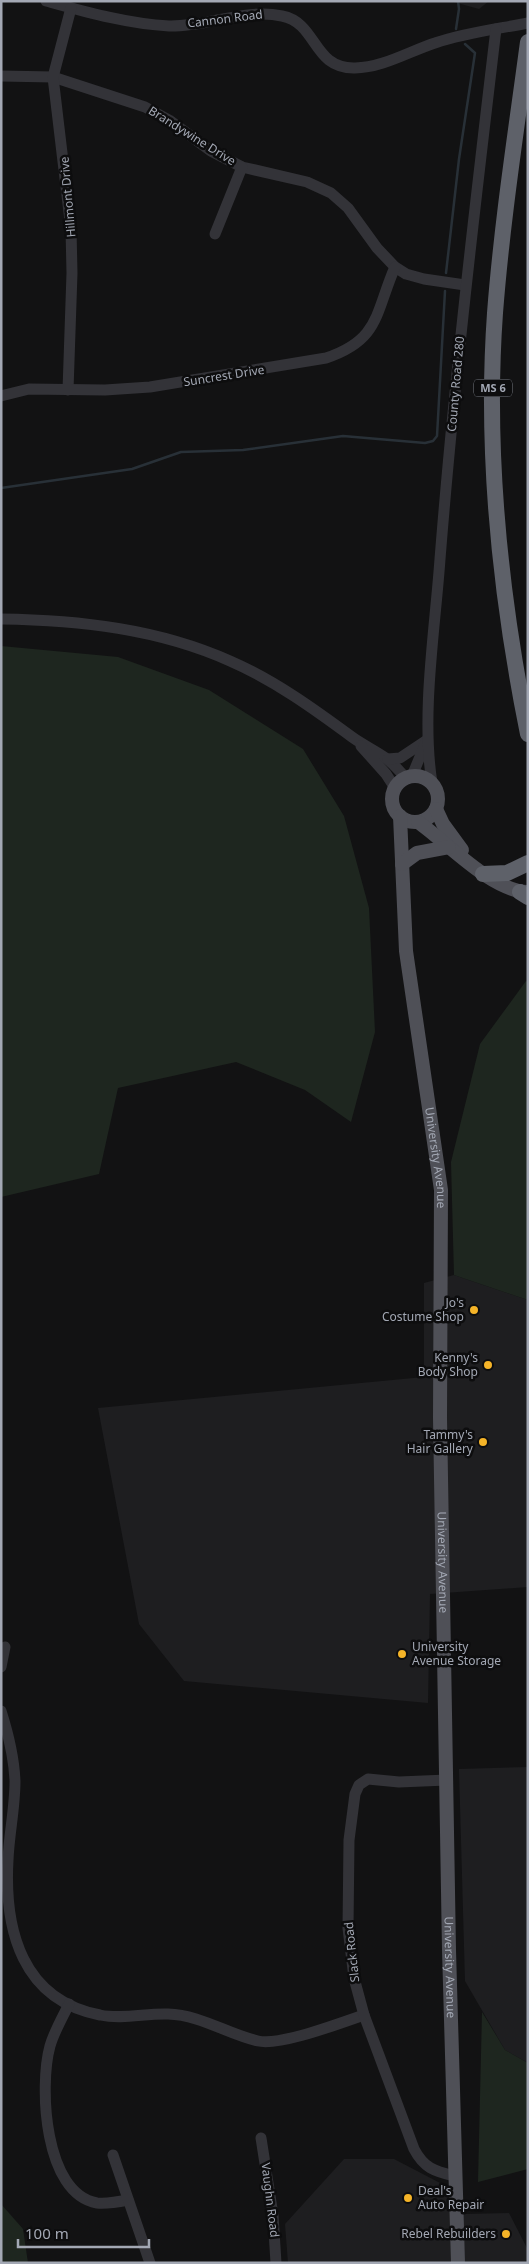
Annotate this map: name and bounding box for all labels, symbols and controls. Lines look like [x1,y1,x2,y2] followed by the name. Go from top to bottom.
[186,5,264,32] street label: Cannon Road
[145,102,239,169] street label: Brandywine Drive
[55,156,80,238] street label: Hillmont Drive
[443,335,468,432] street label: County Road 280
[182,361,266,390] street label: Suncrest Drive
[474,379,512,396] road number: MS 6
[421,1106,450,1208] street label: University Avenue
[382,1294,464,1325] place label: Jo's Costume Shop
[468,1304,480,1316] marker: Jo's Costume Shop
[418,1349,478,1380] place label: Kenny's Body Shop
[482,1359,494,1371] marker: Kenny's Body Shop
[407,1426,474,1457] place label: Tammy's Hair Gallery
[477,1436,489,1448] marker: Tammy's Hair Gallery
[434,1511,452,1614] street label: University Avenue
[412,1638,501,1669] place label: University Avenue Storage
[396,1648,408,1660] marker: University Avenue Storage
[440,1916,460,2019] street label: University Avenue
[340,1921,363,1983] street label: Slack Road
[257,2162,284,2238] street label: Vaughn Road
[418,2182,484,2213] place label: Deal's Auto Repair
[402,2192,414,2204] marker: Deal's Auto Repair
[18,2216,149,2248] scale bar
[25,2223,69,2243] text: 100 m
[401,2225,496,2242] place label: Rebel Rebuilders
[500,2228,512,2240] marker: Rebel Rebuilders

